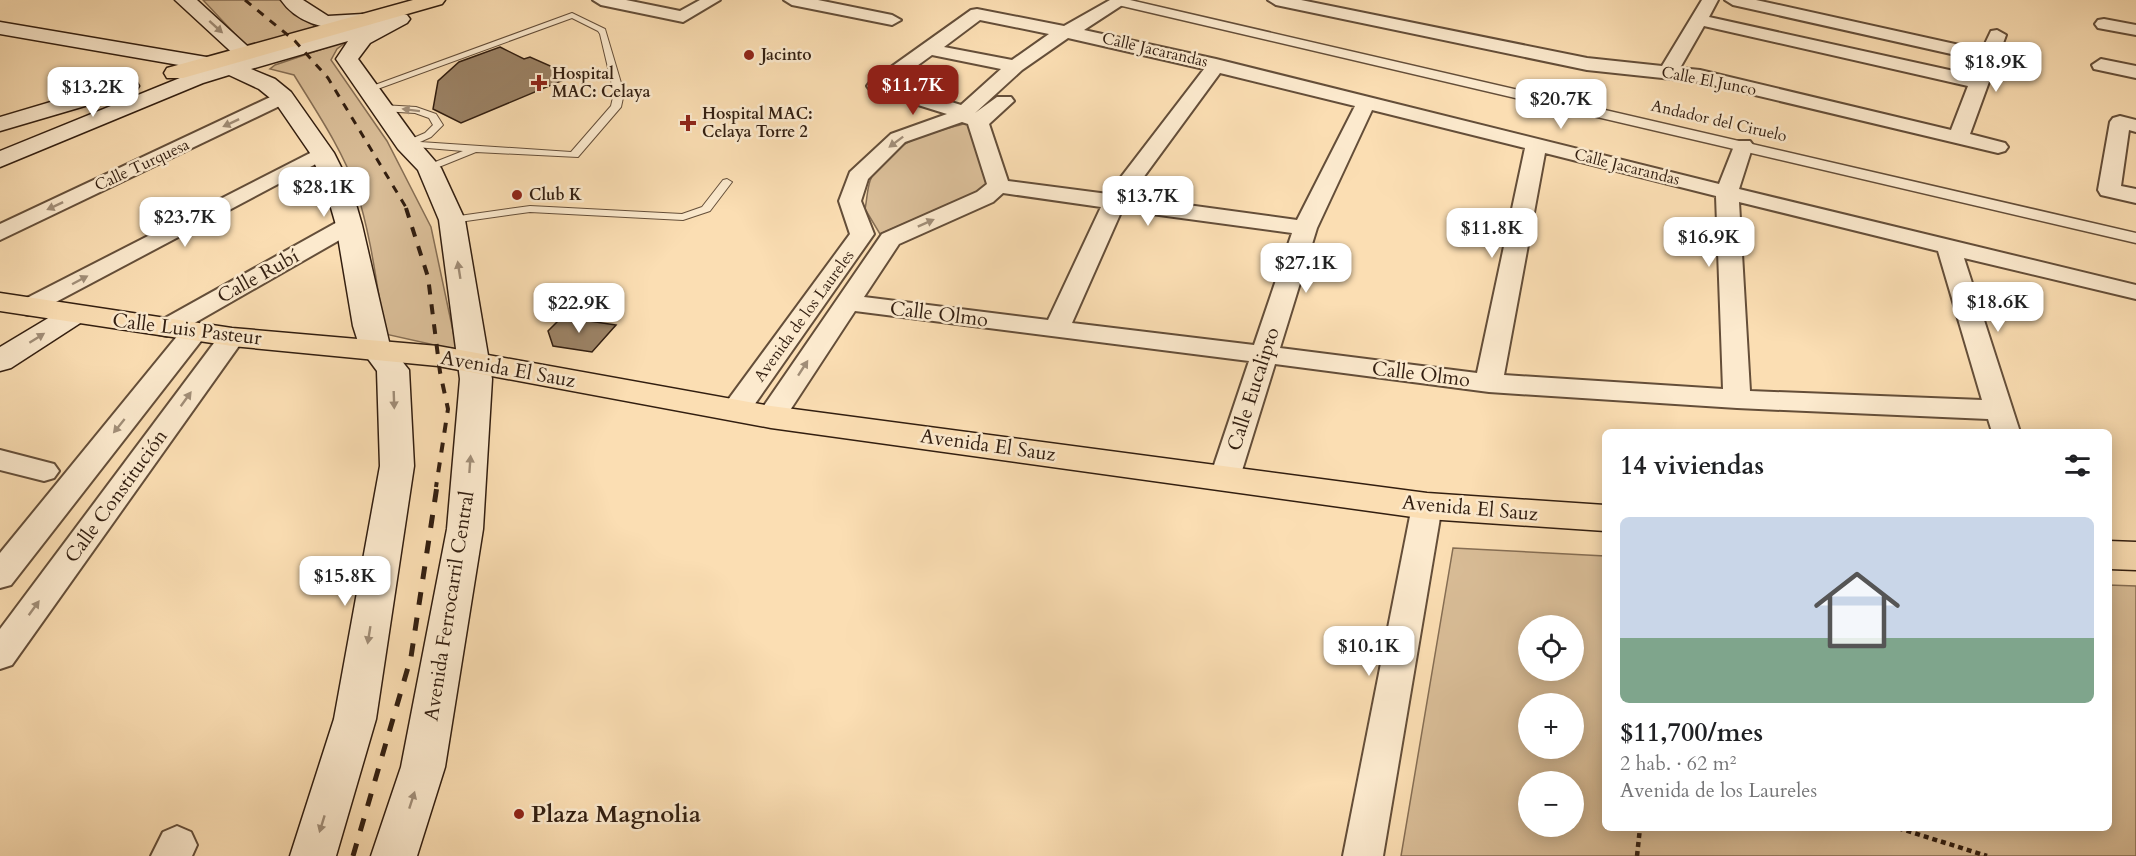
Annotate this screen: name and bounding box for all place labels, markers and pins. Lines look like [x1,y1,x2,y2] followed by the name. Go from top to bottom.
[1947,42,2045,93] pin: $18.9K
[759,44,811,66] place label: Jacinto
[742,48,756,62] marker: Jacinto
[552,63,650,103] place label: Hospital MAC: Celaya
[864,65,962,116] pin: $11.7K
[44,67,142,118] pin: $13.2K
[530,74,548,92] marker: Hospital MAC: Celaya
[1512,79,1610,130] pin: $20.7K
[702,103,813,143] place label: Hospital MAC: Celaya Torre 2
[679,114,697,132] marker: Hospital MAC: Celaya Torre 2
[275,167,373,218] pin: $28.1K
[1099,176,1197,227] pin: $13.7K
[529,184,582,206] place label: Club K
[510,188,524,202] marker: Club K
[136,197,234,248] pin: $23.7K
[1443,208,1541,259] pin: $11.8K
[1660,217,1758,268] pin: $16.9K
[1257,243,1355,294] pin: $27.1K
[1949,282,2047,333] pin: $18.6K
[530,283,628,334] pin: $22.9K
[296,556,394,607] pin: $15.8K
[1320,626,1418,677] pin: $10.1K
[531,798,701,831] place label: Plaza Magnolia
[512,807,526,821] marker: Plaza Magnolia

